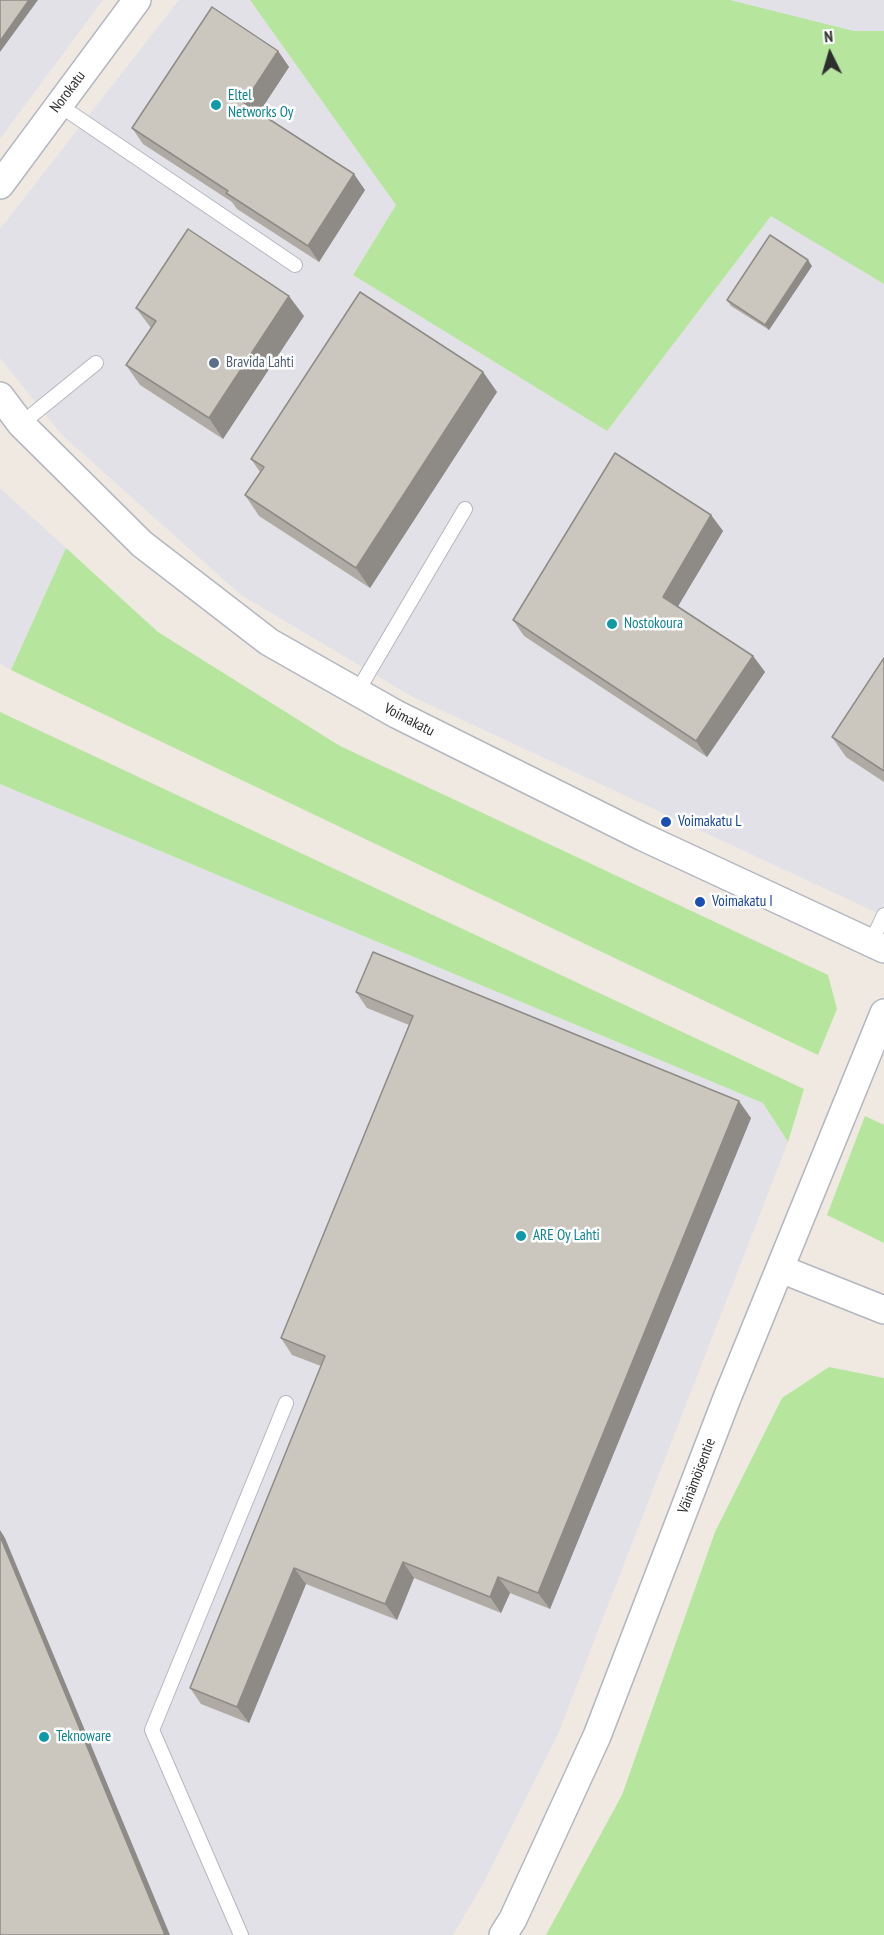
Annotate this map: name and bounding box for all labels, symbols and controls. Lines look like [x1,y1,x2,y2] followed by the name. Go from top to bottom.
[800,24,860,84] north arrow
[823,26,834,46] text: N
[46,68,90,116] street label: Norokatu
[228,87,293,122] place label: Eltel Networks Oy
[209,98,223,112] marker: Eltel Networks Oy
[226,354,294,372] place label: Bravida Lahti
[207,356,221,370] marker: Bravida Lahti
[624,615,683,633] place label: Nostokoura
[605,617,619,631] marker: Nostokoura
[381,700,437,740] street label: Voimakatu
[678,813,742,831] place label: Voimakatu L
[659,815,673,829] marker: Voimakatu L
[712,893,773,911] place label: Voimakatu I
[693,895,707,909] marker: Voimakatu I
[533,1227,600,1245] place label: ARE Oy Lahti
[514,1229,528,1243] marker: ARE Oy Lahti
[674,1436,720,1516] street label: Väinämöisentie
[56,1728,111,1746] place label: Teknoware
[37,1730,51,1744] marker: Teknoware

